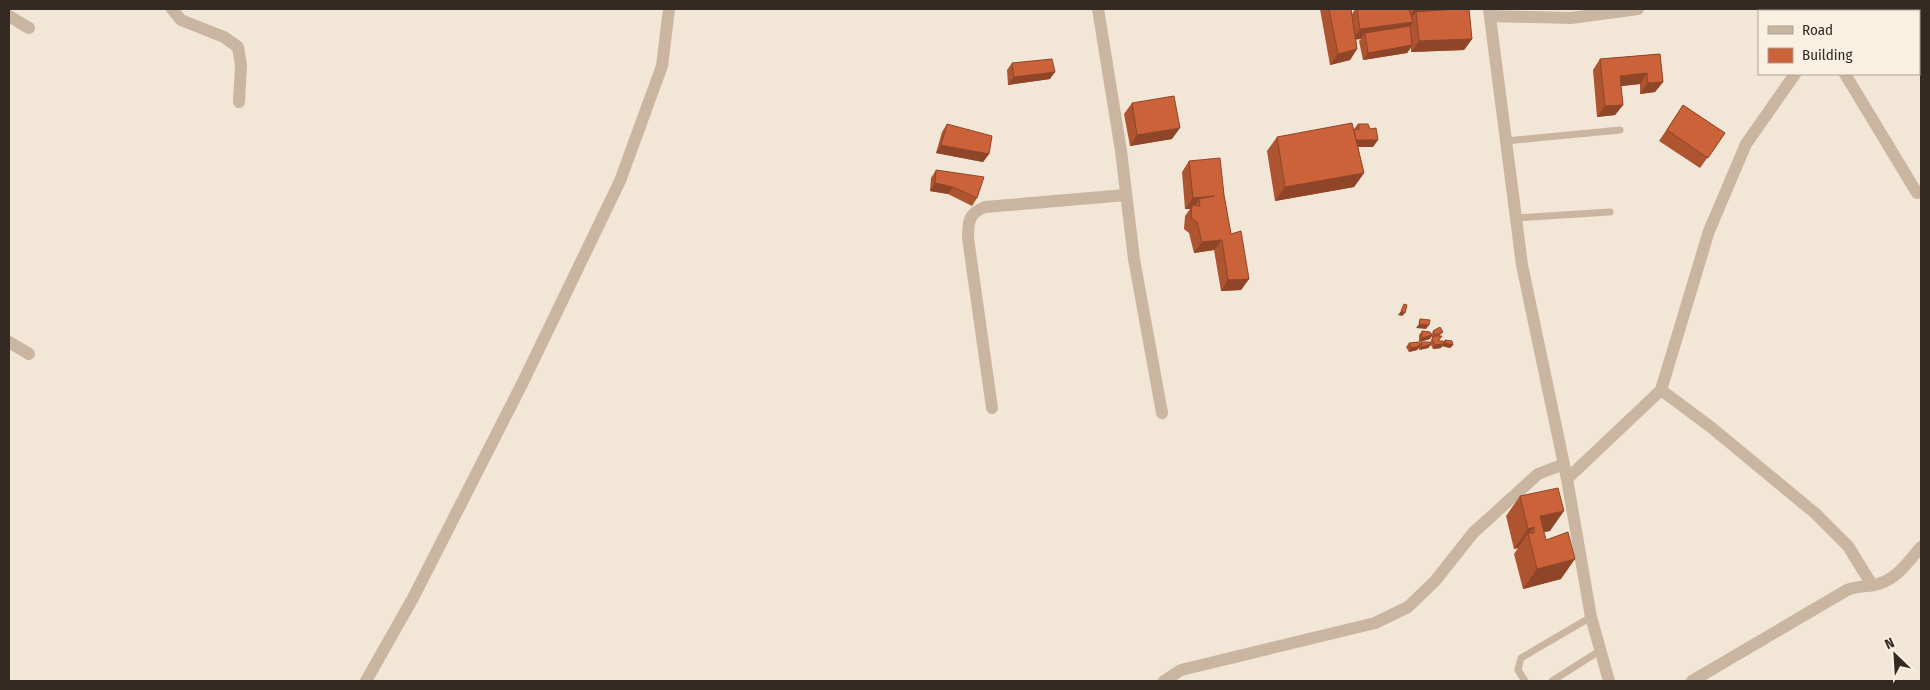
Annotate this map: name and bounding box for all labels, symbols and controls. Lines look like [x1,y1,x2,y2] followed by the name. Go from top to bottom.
[1758,10,1920,75] legend
[1802,21,1833,39] text: Road
[1802,46,1853,64] text: Building
[1870,630,1920,680] north arrow
[1882,634,1897,653] text: N

